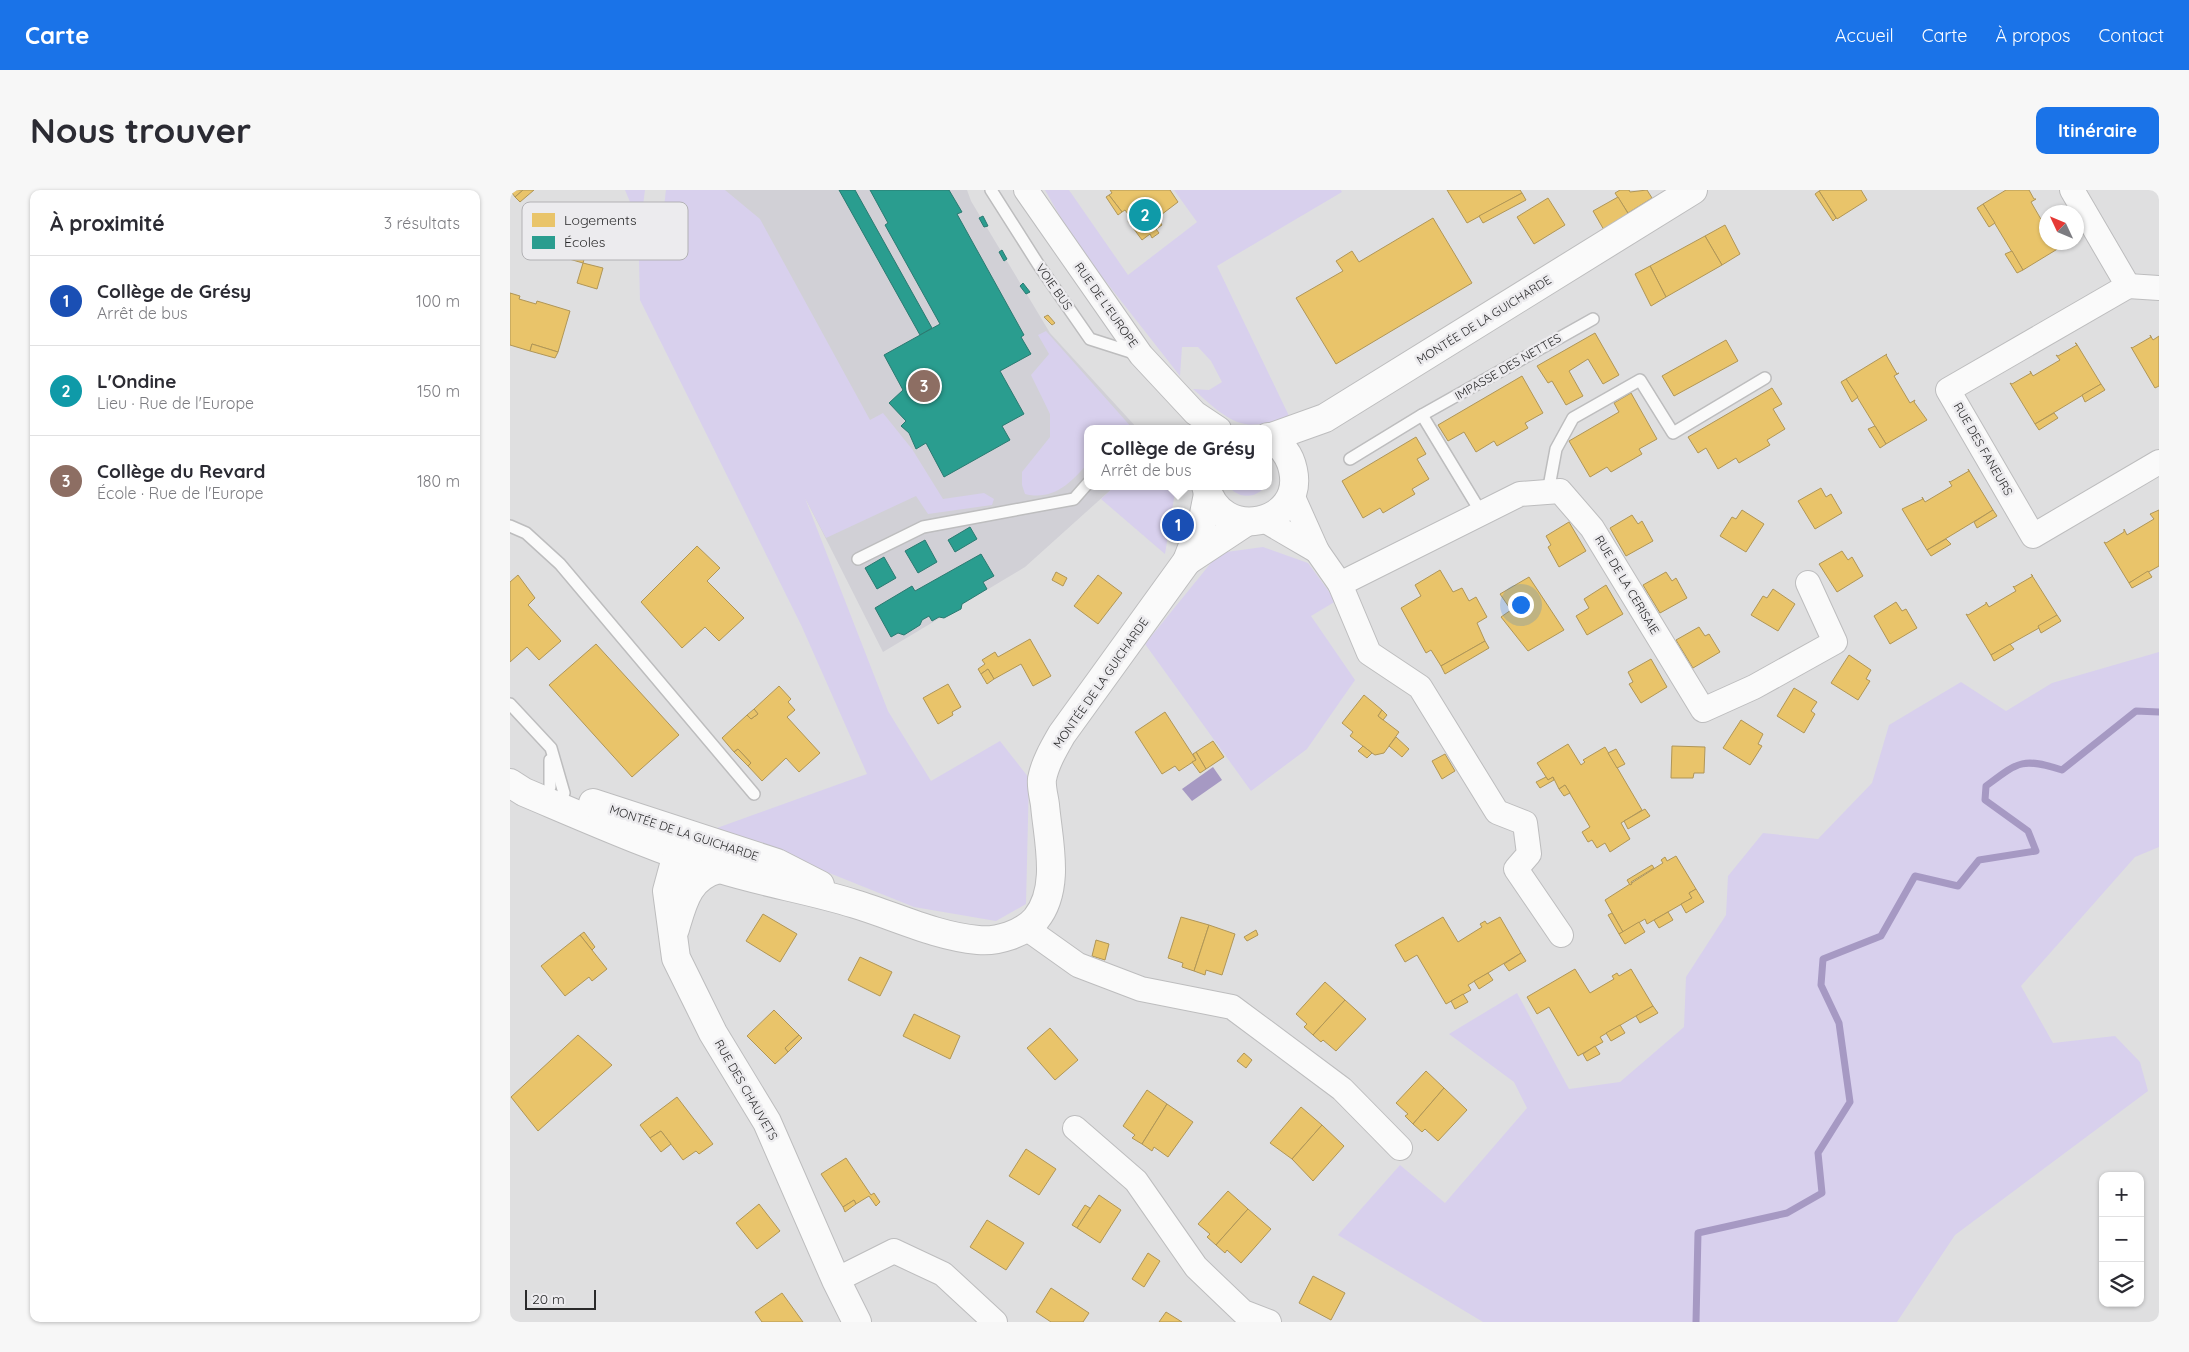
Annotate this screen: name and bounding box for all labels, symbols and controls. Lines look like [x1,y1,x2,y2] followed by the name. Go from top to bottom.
[25,20,89,50] text: Carte
[1835,24,1894,47] text: Accueil
[1922,24,1967,47] text: Carte
[1995,24,2071,47] text: À propos
[2099,24,2164,47] text: Contact
[2036,107,2159,154] button: Itinéraire
[30,108,251,152] text: Nous trouver
[1129,196,1161,234] pin: 2
[522,202,688,260] legend
[2039,205,2084,250] north arrow
[50,210,165,236] text: À proximité
[564,211,637,229] text: Logements
[384,213,460,233] text: 3 résultats
[564,233,605,251] text: Écoles
[1071,259,1141,350] street label: RUE DE L'EUROPE
[1033,261,1076,313] street label: VOIE BUS
[1414,272,1554,367] street label: MONTÉE DE LA GUICHARDE
[97,279,251,303] text: Collège de Grésy
[63,291,69,311] text: 1
[416,291,460,311] text: 100 m
[97,303,188,323] text: Arrêt de bus
[1452,330,1564,403] street label: IMPASSE DES NETTES
[908,367,940,405] pin: 3
[97,369,176,393] text: L'Ondine
[61,381,71,401] text: 2
[417,381,460,401] text: 150 m
[97,393,254,413] text: Lieu · Rue de l'Europe
[1951,399,2016,498] street label: RUE DES FANEURS
[1084,425,1272,490] popup
[1101,436,1255,460] text: Collège de Grésy
[97,459,265,483] text: Collège du Revard
[1101,460,1191,480] text: Arrêt de bus
[62,471,70,491] text: 3
[417,471,460,491] text: 180 m
[97,483,264,503] text: École · Rue de l'Europe
[1162,506,1194,544] pin: 1
[1592,533,1663,637] street label: RUE DE LA CERISAIE
[1508,592,1534,618] your location
[1050,614,1152,751] street label: MONTÉE DE LA GUICHARDE
[608,801,761,864] street label: MONTÉE DE LA GUICHARDE
[712,1037,781,1143] street label: RUE DES CHAUVETS
[2099,1172,2144,1307] map controls
[2099,1172,2144,1217] button: +
[2099,1217,2144,1262] button: −
[2099,1262,2144,1307] button: layers
[525,1287,596,1310] scale bar
[532,1290,565,1308] text: 20 m

